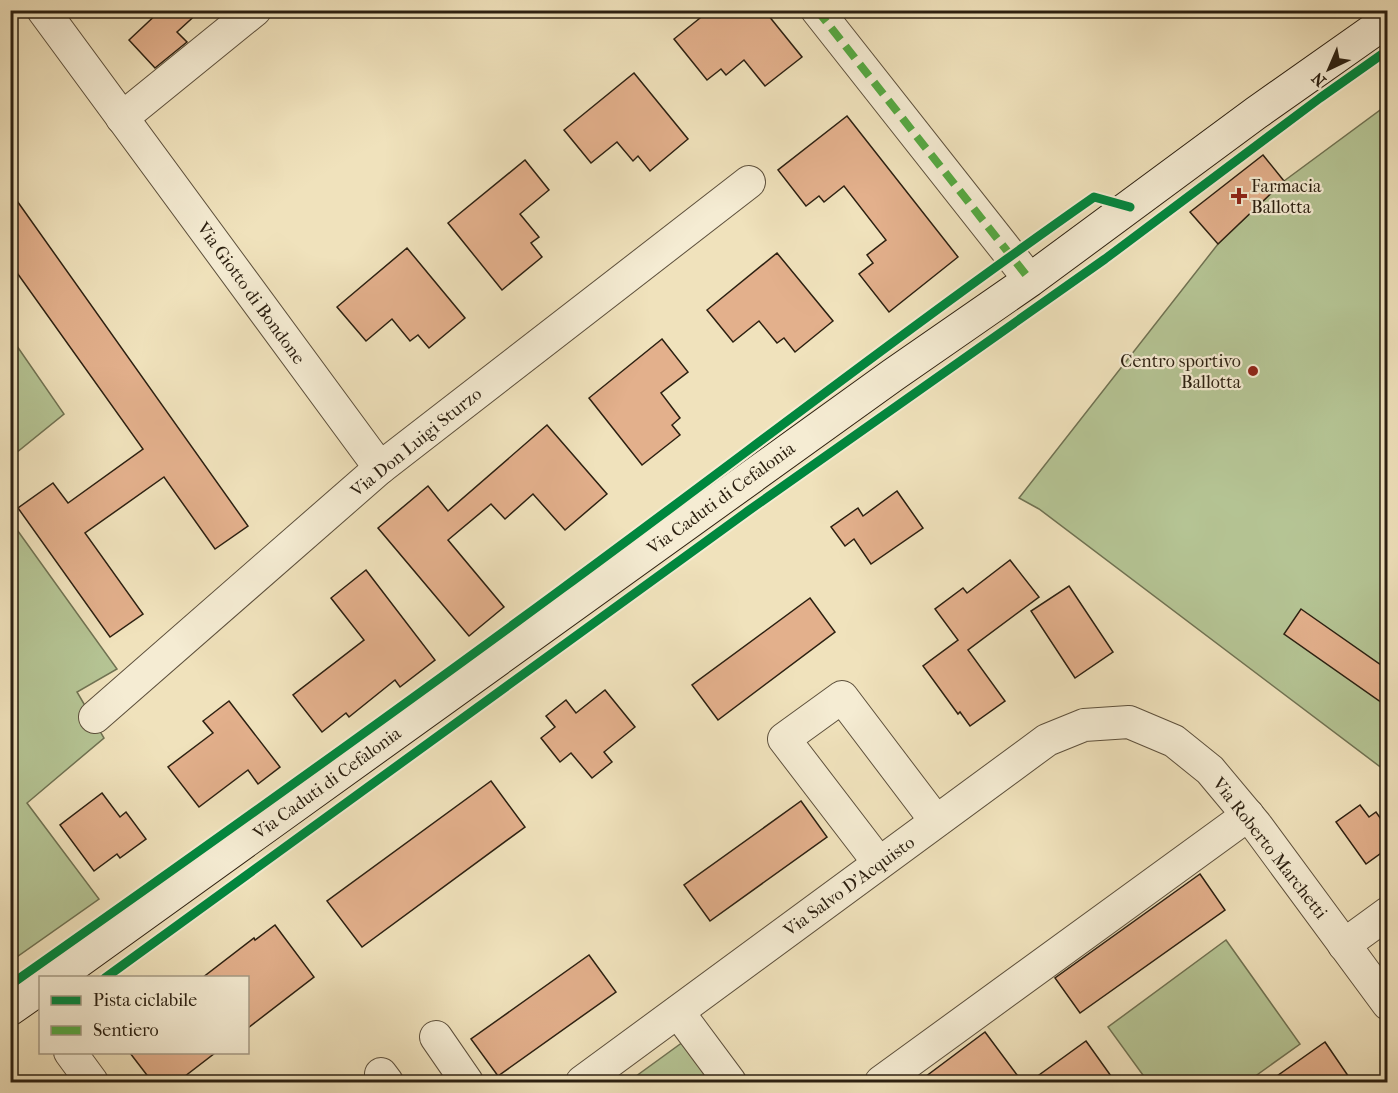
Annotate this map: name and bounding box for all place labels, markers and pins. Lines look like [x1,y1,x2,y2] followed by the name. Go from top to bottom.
[1251,176,1322,218] place label: Farmacia Ballotta
[1232,189,1246,203] marker: Farmacia Ballotta
[1120,351,1242,393] place label: Centro sportivo Ballotta
[1246,364,1260,378] marker: Centro sportivo Ballotta

